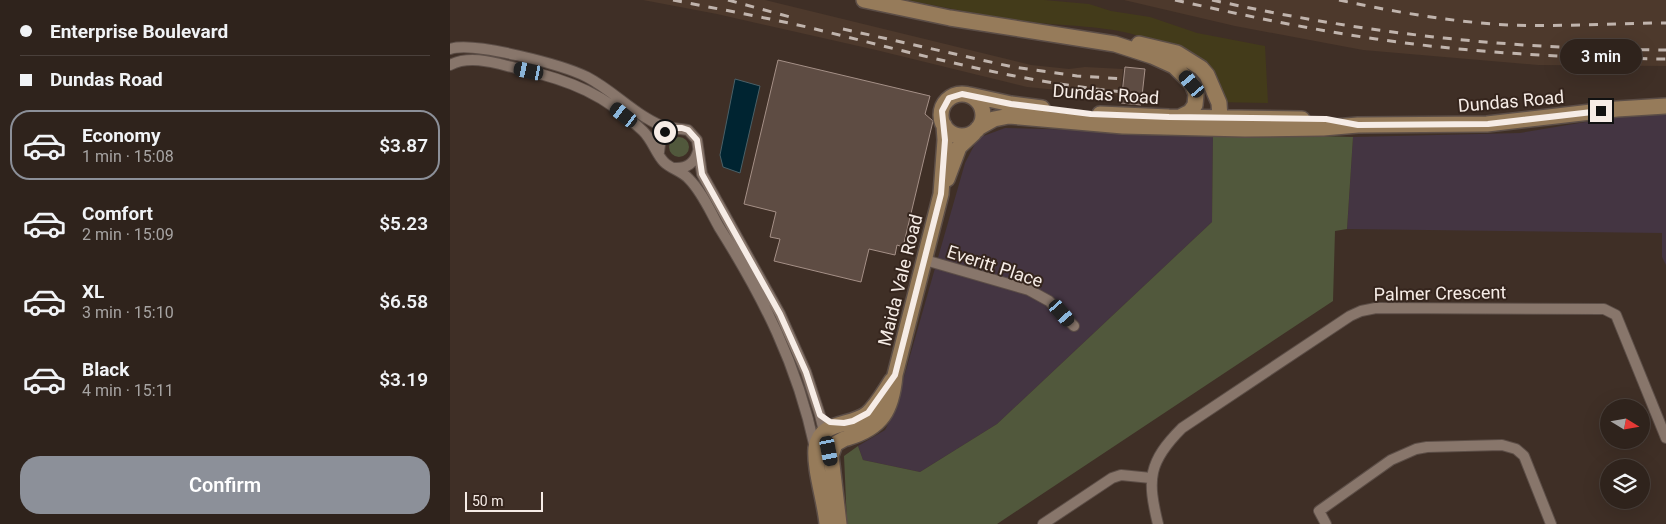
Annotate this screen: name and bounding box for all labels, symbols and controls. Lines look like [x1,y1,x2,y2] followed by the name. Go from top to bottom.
[50,20,228,43] text: Enterprise Boulevard
[1560,38,1642,74] callout: 3 min
[1581,47,1621,66] text: 3 min
[512,61,545,81] car
[50,68,163,91] text: Dundas Road
[1176,68,1207,100] car
[1052,80,1160,108] street label: Dundas Road
[1457,86,1565,116] street label: Dundas Road
[607,100,640,130] car
[1590,100,1612,122] route end
[654,121,676,143] route start
[22,123,67,168] icon: car
[82,124,161,147] text: Economy
[379,134,428,157] text: $3.87
[82,147,174,166] text: 1 min · 15:08
[22,201,67,246] icon: car
[82,202,153,225] text: Comfort
[379,212,428,235] text: $5.23
[874,212,926,348] street label: Maida Vale Road
[82,225,174,244] text: 2 min · 15:09
[944,241,1046,291] street label: Everitt Place
[22,279,67,324] icon: car
[82,280,104,303] text: XL
[1374,281,1507,305] street label: Palmer Crescent
[379,290,428,313] text: $6.58
[1046,297,1077,329] car
[82,303,174,322] text: 3 min · 15:10
[22,357,67,402] icon: car
[82,358,129,381] text: Black
[379,368,428,391] text: $3.19
[82,381,174,400] text: 4 min · 15:11
[1600,399,1650,449] north arrow
[1600,399,1650,509] map controls
[818,435,839,467] car
[20,456,430,514] button: Confirm
[1600,459,1650,509] button: layers
[465,489,542,512] scale bar
[472,493,504,509] text: 50 m

